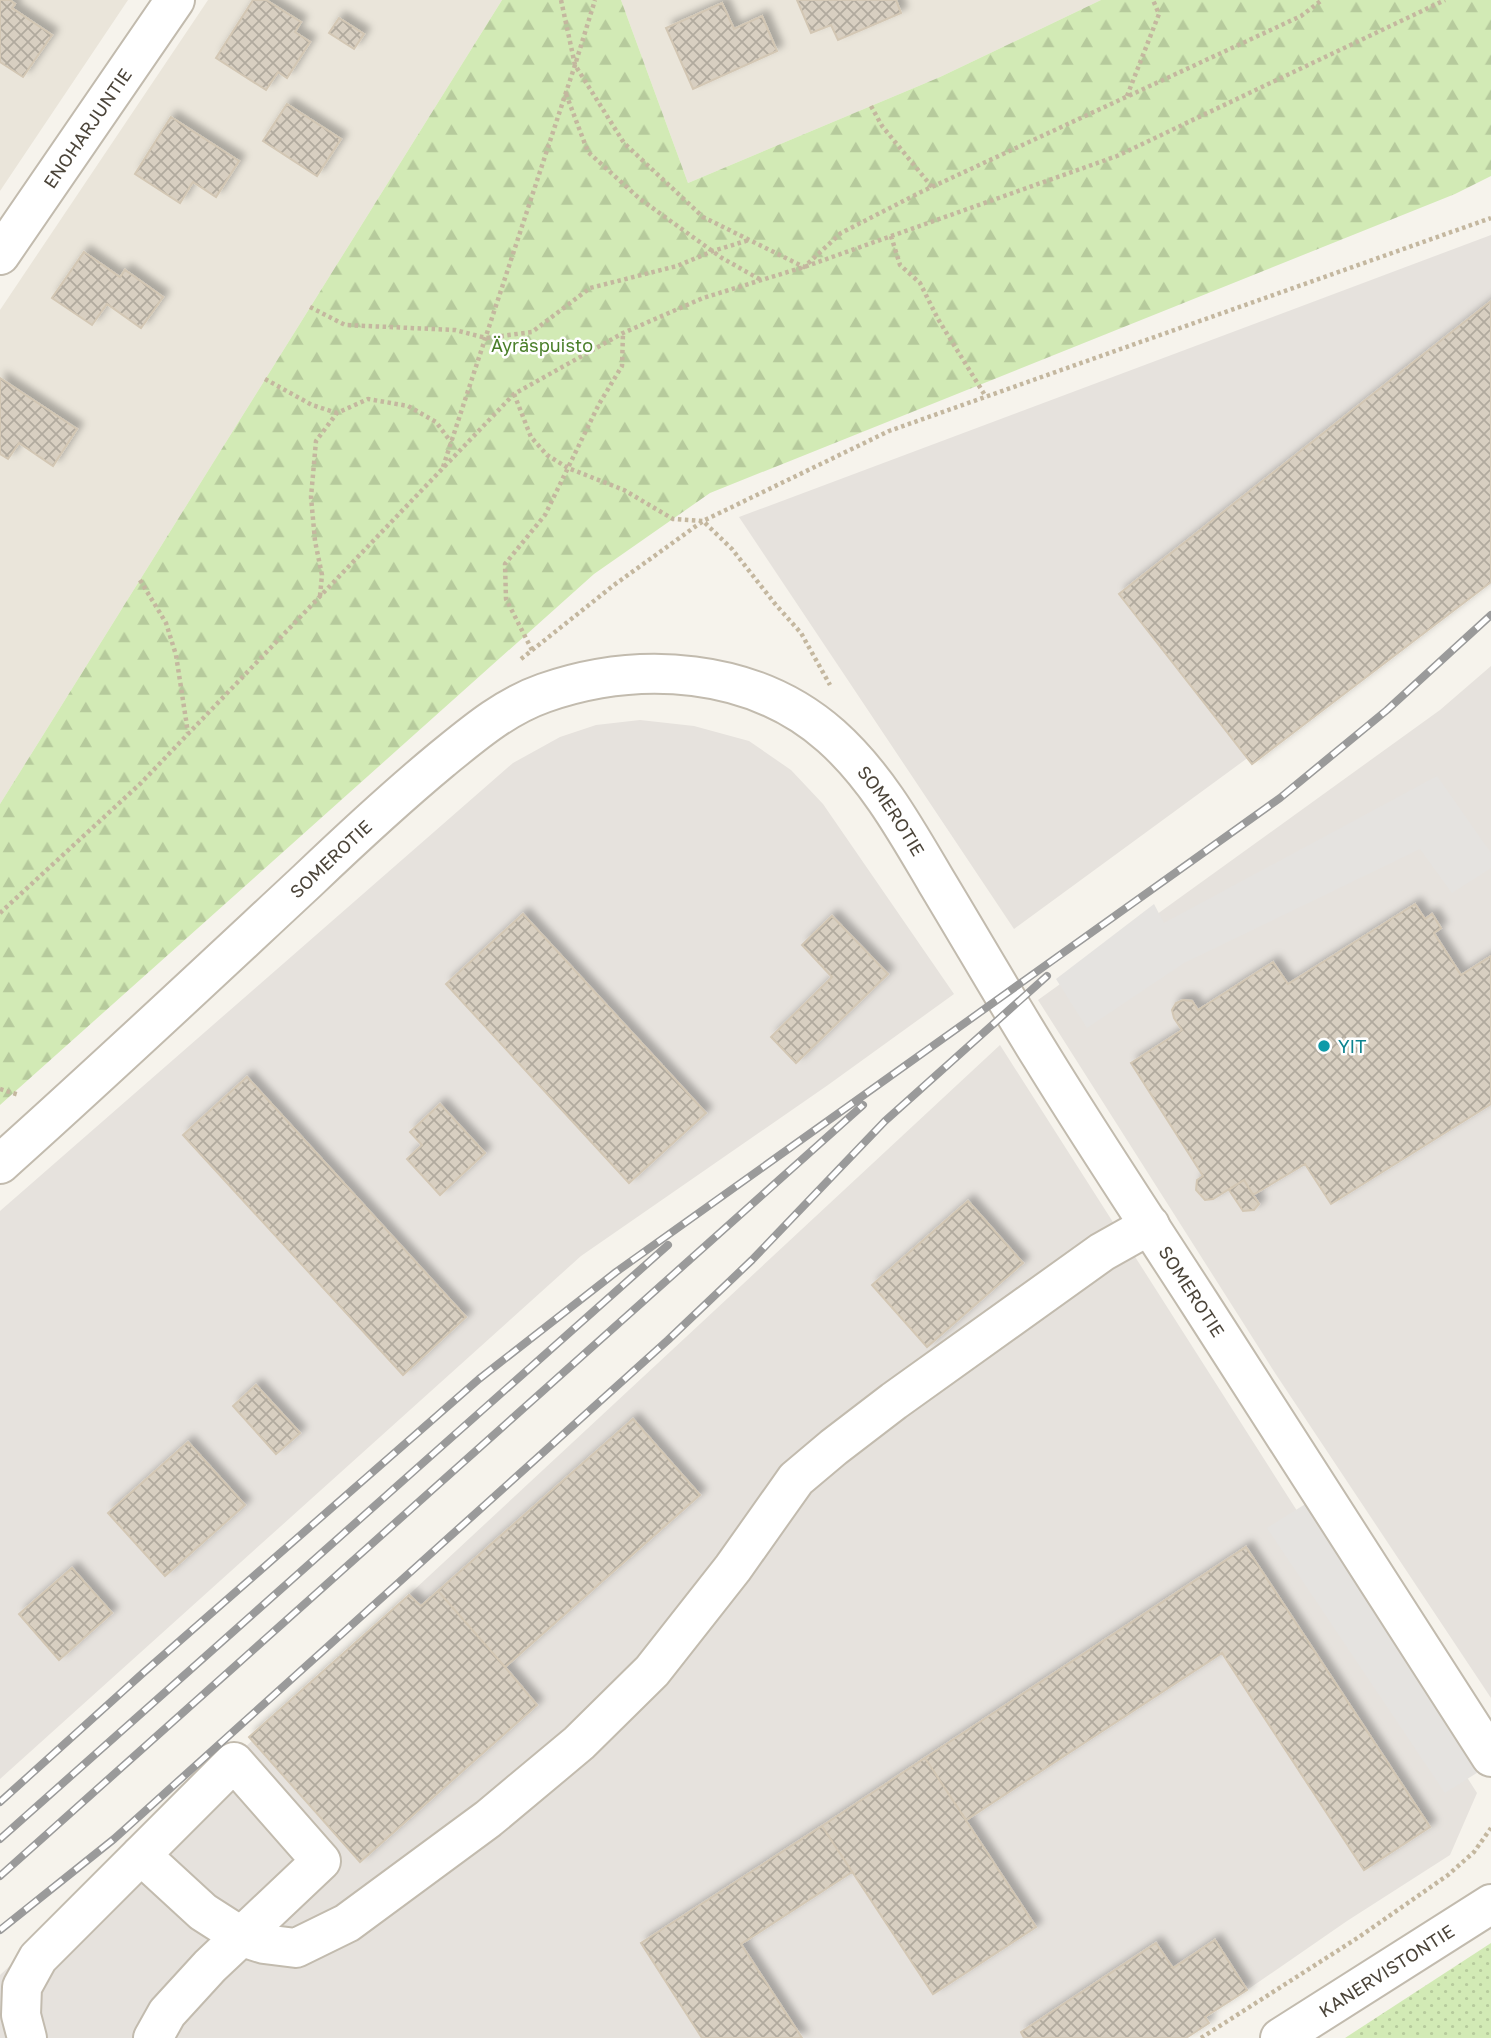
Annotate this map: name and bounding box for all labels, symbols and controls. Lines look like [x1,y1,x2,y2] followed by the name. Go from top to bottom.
[38,64,136,192] street label: ENOHARJUNTIE
[491,334,593,356] park label: Äyräspuisto
[853,761,930,860] street label: SOMEROTIE
[285,815,376,903] street label: SOMEROTIE
[1338,1035,1366,1057] place label: YIT
[1316,1038,1332,1054] marker: YIT
[1154,1241,1230,1341] street label: SOMEROTIE
[1315,1919,1458,2022] street label: KANERVISTONTIE

